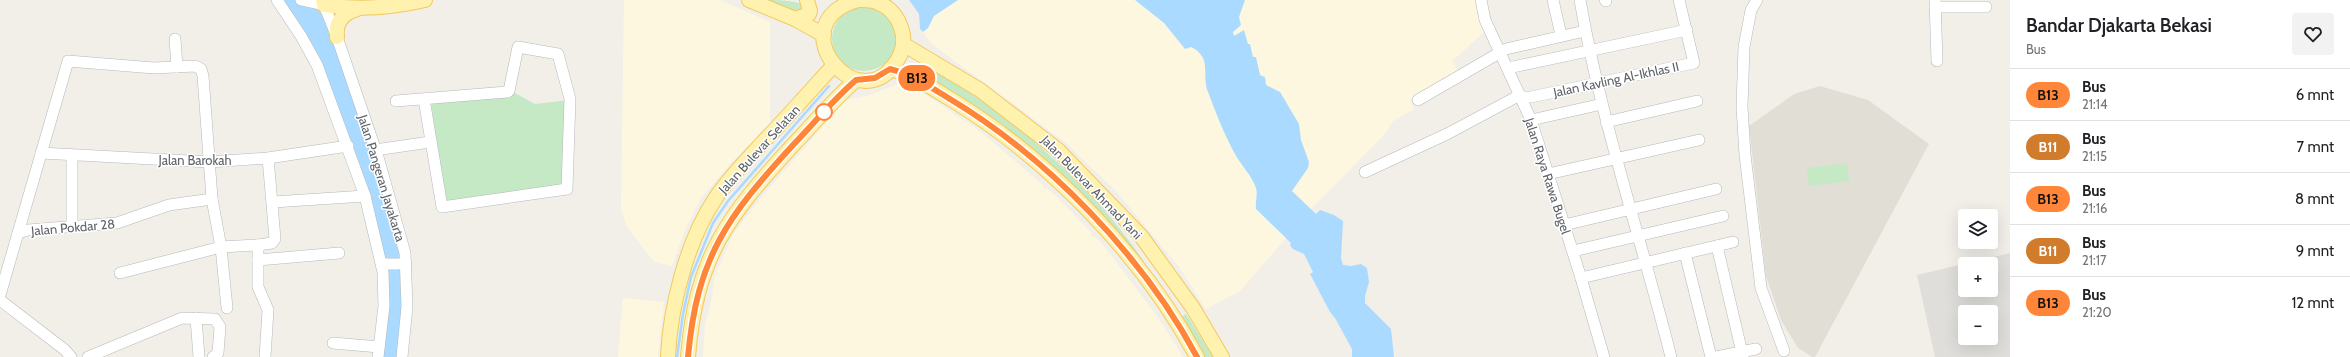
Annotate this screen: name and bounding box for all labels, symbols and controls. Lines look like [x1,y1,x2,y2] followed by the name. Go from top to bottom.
[2292,13,2334,55] button: heart
[2026,14,2212,37] text: Bandar Djakarta Bekasi
[2026,41,2046,57] text: Bus
[1551,58,1680,100] street label: Jalan Kavling Al-Ikhlas II
[894,65,940,91] line badge: B13
[906,69,928,87] text: B13
[2082,78,2106,96] text: Bus
[2037,86,2059,104] text: B13
[2296,86,2334,104] text: 6 mnt
[2082,96,2108,112] text: 21:14
[714,101,803,197] street label: Jalan Bulevar Selatan
[815,103,833,121] unlabelled marker
[355,112,409,244] street label: Jalan Pangeran Jayakarta
[1521,115,1574,236] street label: Jalan Raya Rawa Bugel
[2082,130,2106,148] text: Bus
[1038,131,1146,242] street label: Jalan Bulevar Ahmad Yani
[2038,138,2058,156] text: B11
[2297,138,2334,156] text: 7 mnt
[2082,148,2107,164] text: 21:15
[157,152,232,168] street label: Jalan Barokah
[2082,182,2106,200] text: Bus
[2037,190,2059,208] text: B13
[2295,190,2334,208] text: 8 mnt
[2082,200,2107,216] text: 21:16
[1958,209,1998,345] map controls
[1958,209,1998,249] button: layers
[29,215,116,239] street label: Jalan Pokdar 28
[2082,234,2106,252] text: Bus
[2038,242,2058,260] text: B11
[2296,242,2334,260] text: 9 mnt
[2082,252,2107,268] text: 21:17
[1958,257,1998,297] button: +
[2082,286,2106,304] text: Bus
[2037,294,2059,312] text: B13
[2291,294,2334,312] text: 12 mnt
[2082,304,2112,320] text: 21:20
[1958,305,1998,345] button: −

